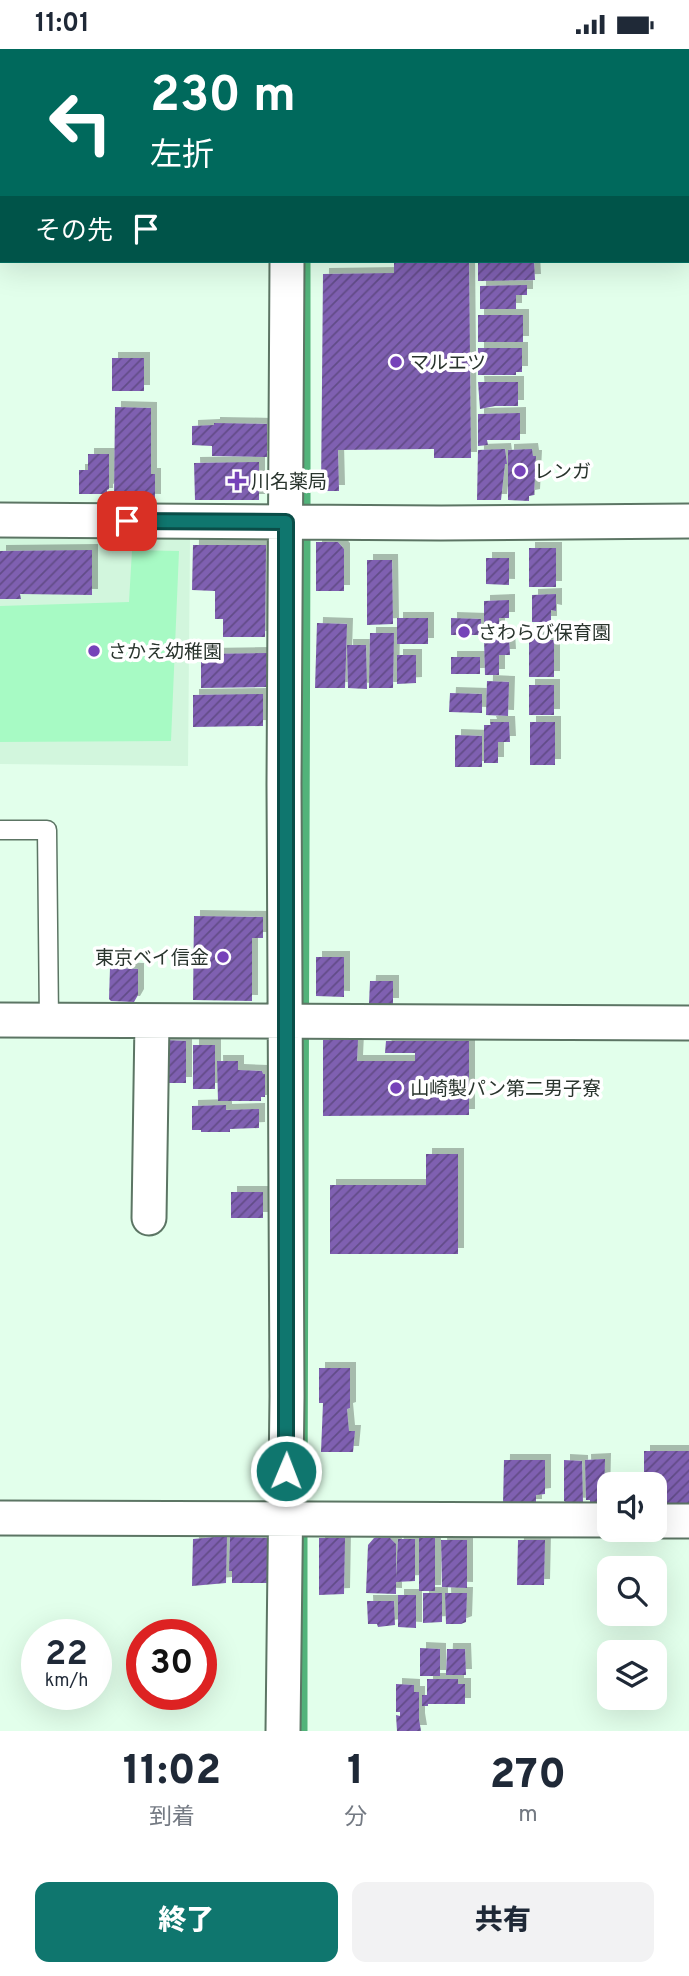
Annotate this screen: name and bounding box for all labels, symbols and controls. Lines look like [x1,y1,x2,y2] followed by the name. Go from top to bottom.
[35,8,90,41] text: 11:01
[150,67,296,129] text: 230 m
[35,77,126,168] icon: left
[150,137,214,177] text: 左折
[127,210,165,248] icon: arrive
[35,216,113,249] text: その先
[410,352,486,376] place label: マルエツ
[388,354,404,370] marker: マルエツ
[534,461,591,485] place label: レンガ
[512,463,528,479] marker: レンガ
[251,471,327,495] place label: 川名薬局
[229,473,245,489] marker: 川名薬局
[97,491,157,551] pin
[108,502,146,540] icon: arrive
[478,622,611,646] place label: さわらび保育園
[456,624,472,640] marker: さわらび保育園
[108,641,222,665] place label: さかえ幼稚園
[86,643,102,659] marker: さかえ幼稚園
[95,947,209,971] place label: 東京ベイ信金
[215,949,231,965] marker: 東京ベイ信金
[410,1078,601,1102] place label: 山崎製パン第二男子寮
[388,1080,404,1096] marker: 山崎製パン第二男子寮
[249,1434,323,1508] position arrow
[597,1472,667,1710] map controls
[597,1472,667,1542] button: sound
[597,1556,667,1626] button: search
[126,1619,217,1710] speed limit sign: 30
[45,1633,88,1677] text: 22
[597,1640,667,1710] button: layers
[45,1670,88,1693] text: km/h
[123,1746,221,1799] text: 11:02
[347,1746,364,1799] text: 1
[490,1750,566,1803] text: 270
[518,1801,538,1830] text: m
[149,1804,195,1833] text: 到着
[344,1804,367,1833] text: 分
[35,1882,338,1962] button: 終了
[352,1882,654,1962] button: 共有

